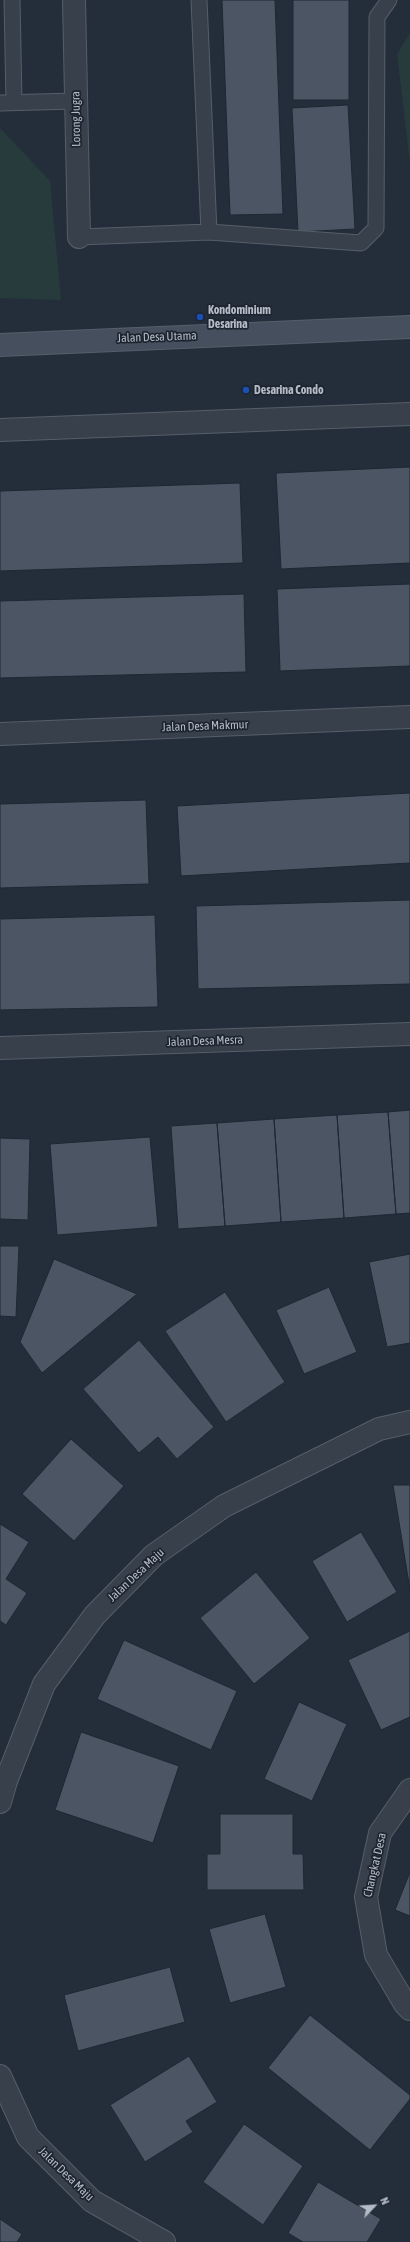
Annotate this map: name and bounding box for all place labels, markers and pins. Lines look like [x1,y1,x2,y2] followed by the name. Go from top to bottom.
[208,303,271,331] place label: Kondominium Desarina
[195,312,205,322] marker: Kondominium Desarina
[254,383,324,397] place label: Desarina Condo
[241,385,251,395] marker: Desarina Condo

